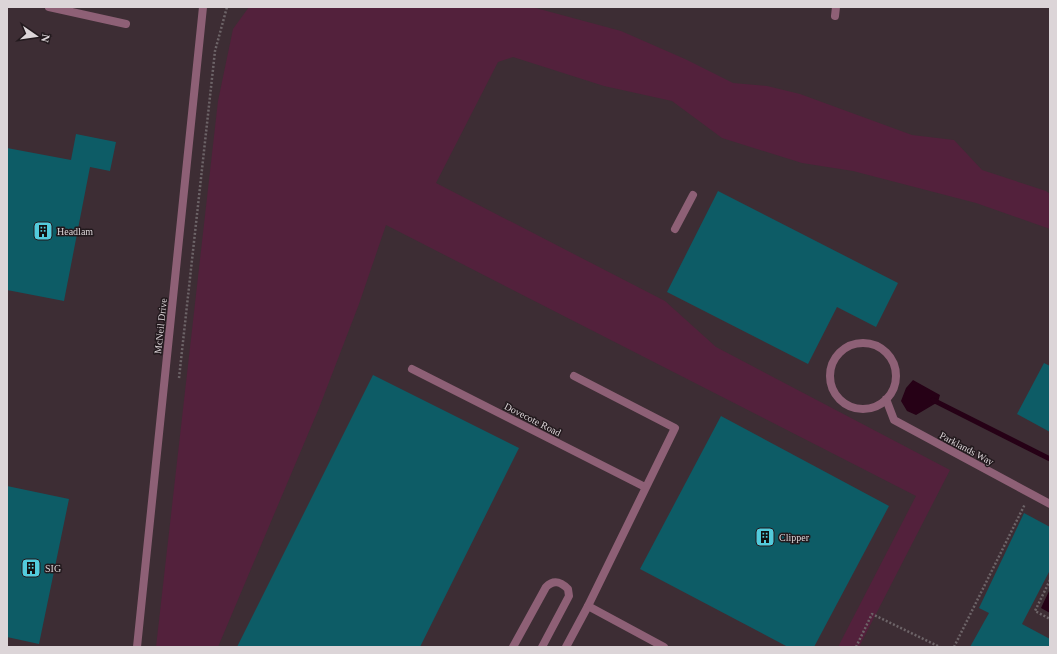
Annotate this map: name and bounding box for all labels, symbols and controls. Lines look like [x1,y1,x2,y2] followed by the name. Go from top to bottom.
[16,16,56,56] north arrow
[39,33,52,44] text: N
[32,220,54,242] building icon: Headlam
[57,226,93,237] place label: Headlam
[152,297,169,354] street label: McNeil Drive
[503,400,563,438] street label: Dovecote Road
[938,430,996,467] street label: Parklands Way
[754,526,776,548] building icon: Clipper
[779,532,810,543] place label: Clipper
[20,557,42,579] building icon: SIG
[45,563,61,574] place label: SIG

